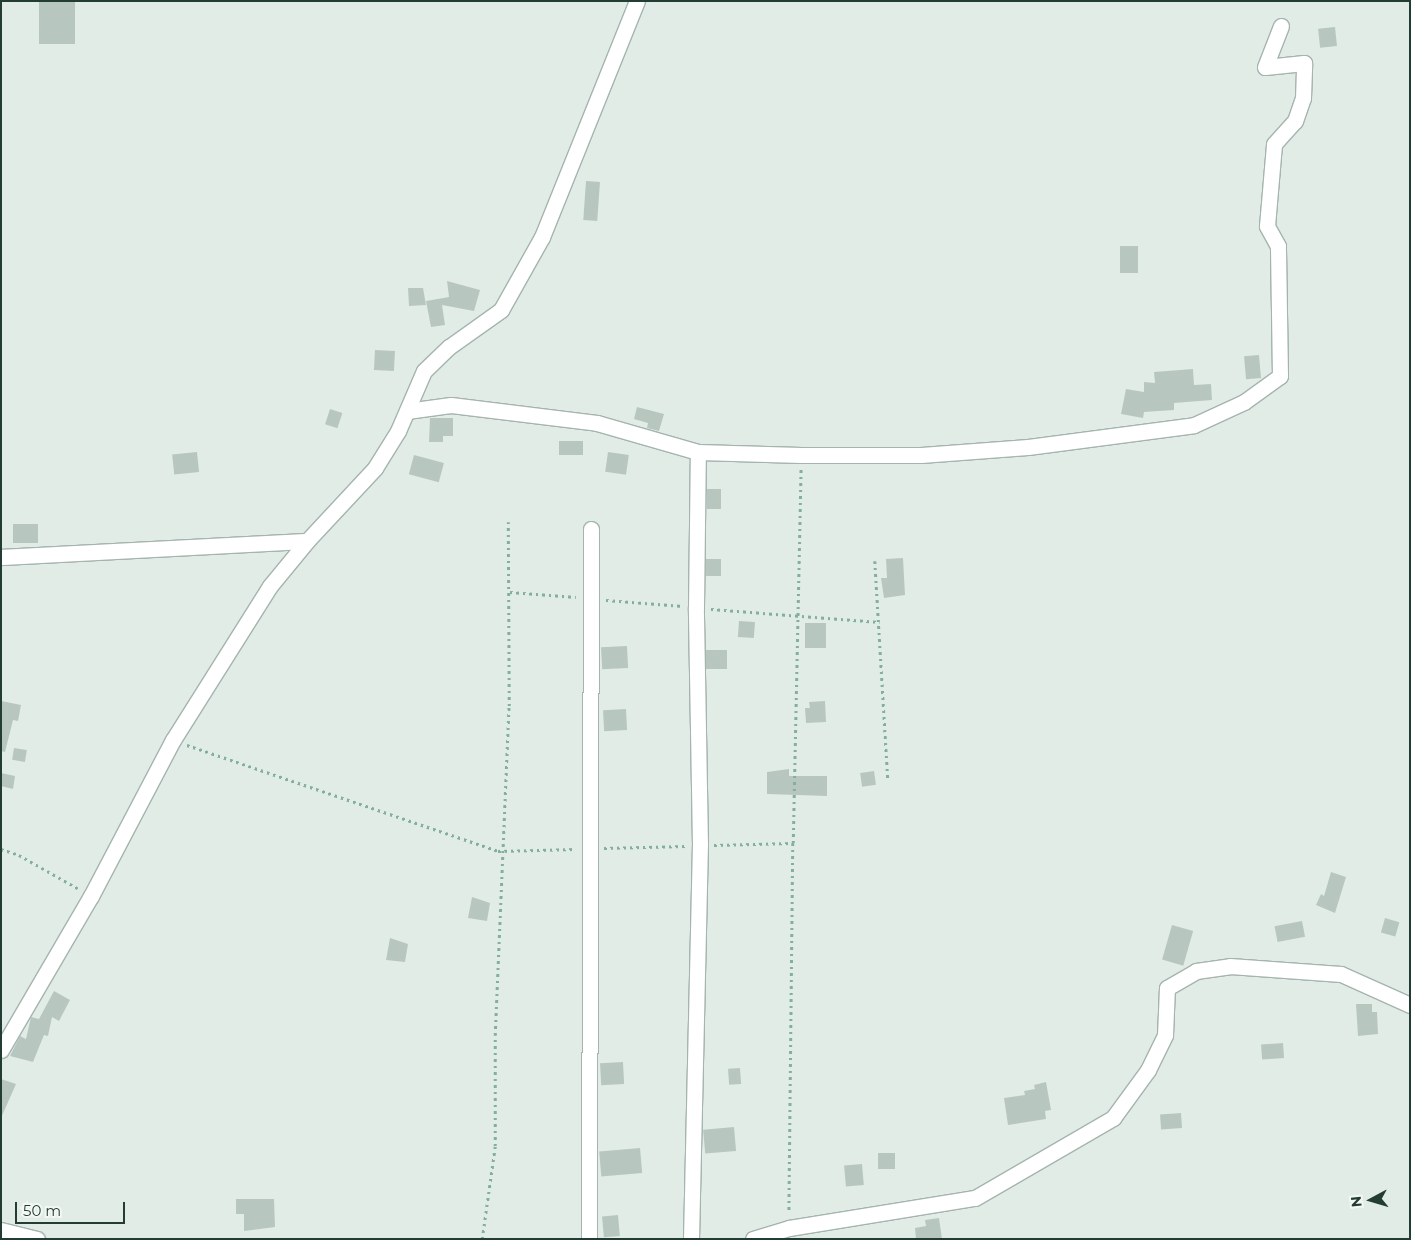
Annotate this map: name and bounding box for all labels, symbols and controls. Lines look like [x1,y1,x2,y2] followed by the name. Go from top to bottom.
[1346,1175,1396,1225] north arrow
[18,1192,128,1224] scale bar
[1347,1195,1366,1208] text: N
[23,1201,61,1220] text: 50 m

